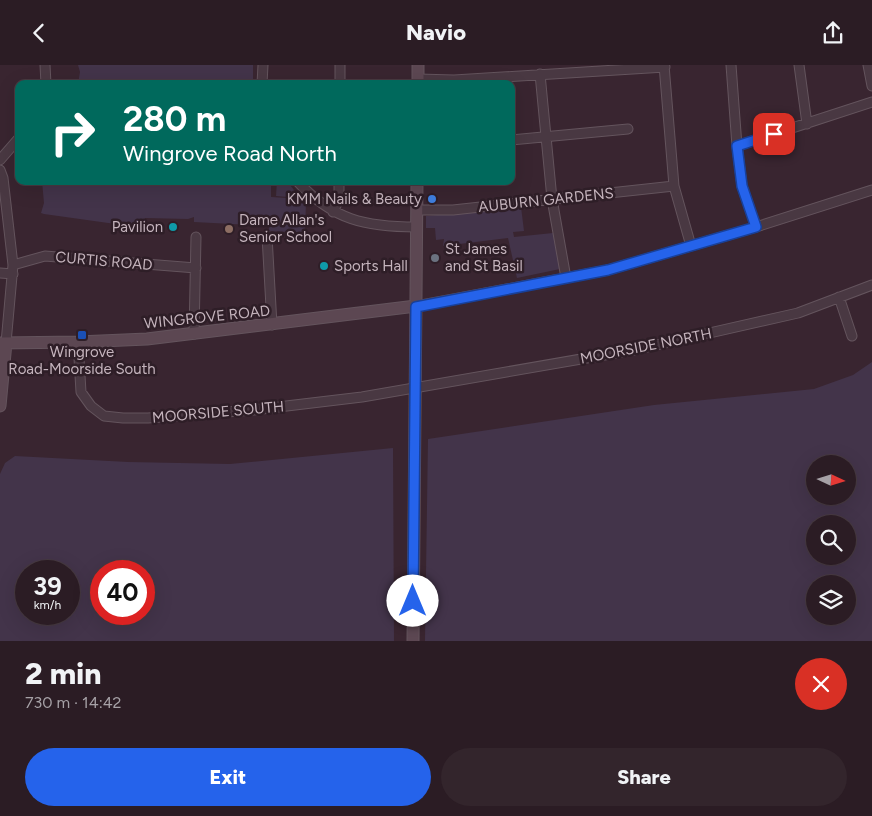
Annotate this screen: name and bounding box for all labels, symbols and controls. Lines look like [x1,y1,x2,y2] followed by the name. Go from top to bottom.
[25,19,53,47] icon: back
[406,19,466,46] text: Navio
[819,19,847,47] icon: share
[123,98,226,140] text: 280 m
[40,100,105,165] icon: right
[753,113,795,155] pin
[760,120,788,148] icon: arrive
[123,140,337,167] text: Wingrove Road North
[477,184,615,216] street label: AUBURN GARDENS
[287,190,422,208] place label: KMM Nails & Beauty
[426,193,438,205] marker: KMM Nails & Beauty
[239,211,332,246] place label: Dame Allan's Senior School
[112,218,163,236] place label: Pavilion
[167,221,179,233] marker: Pavilion
[223,223,235,235] marker: Dame Allan's Senior School
[445,240,523,275] place label: St James and St Basil
[55,248,153,274] street label: CURTIS ROAD
[429,252,441,264] marker: St James and St Basil
[334,257,408,275] place label: Sports Hall
[318,260,330,272] marker: Sports Hall
[143,301,271,333] street label: WINGROVE ROAD
[579,324,713,368] street label: MOORSIDE NORTH
[76,329,88,341] marker: Wingrove Road-Moorside South
[8,343,156,378] place label: Wingrove Road-Moorside South
[151,397,285,427] street label: MOORSIDE SOUTH
[806,455,856,505] north arrow
[806,455,856,625] map controls
[806,515,856,565] button: search
[90,560,155,625] speed limit sign: 40
[33,571,62,601] text: 39
[386,574,438,626] position arrow
[806,575,856,625] button: layers
[34,598,61,612] text: km/h
[25,655,102,692] text: 2 min
[795,658,847,710] button: close
[25,693,122,712] text: 730 m · 14:42
[25,748,431,806] button: Exit
[441,748,847,806] button: Share

